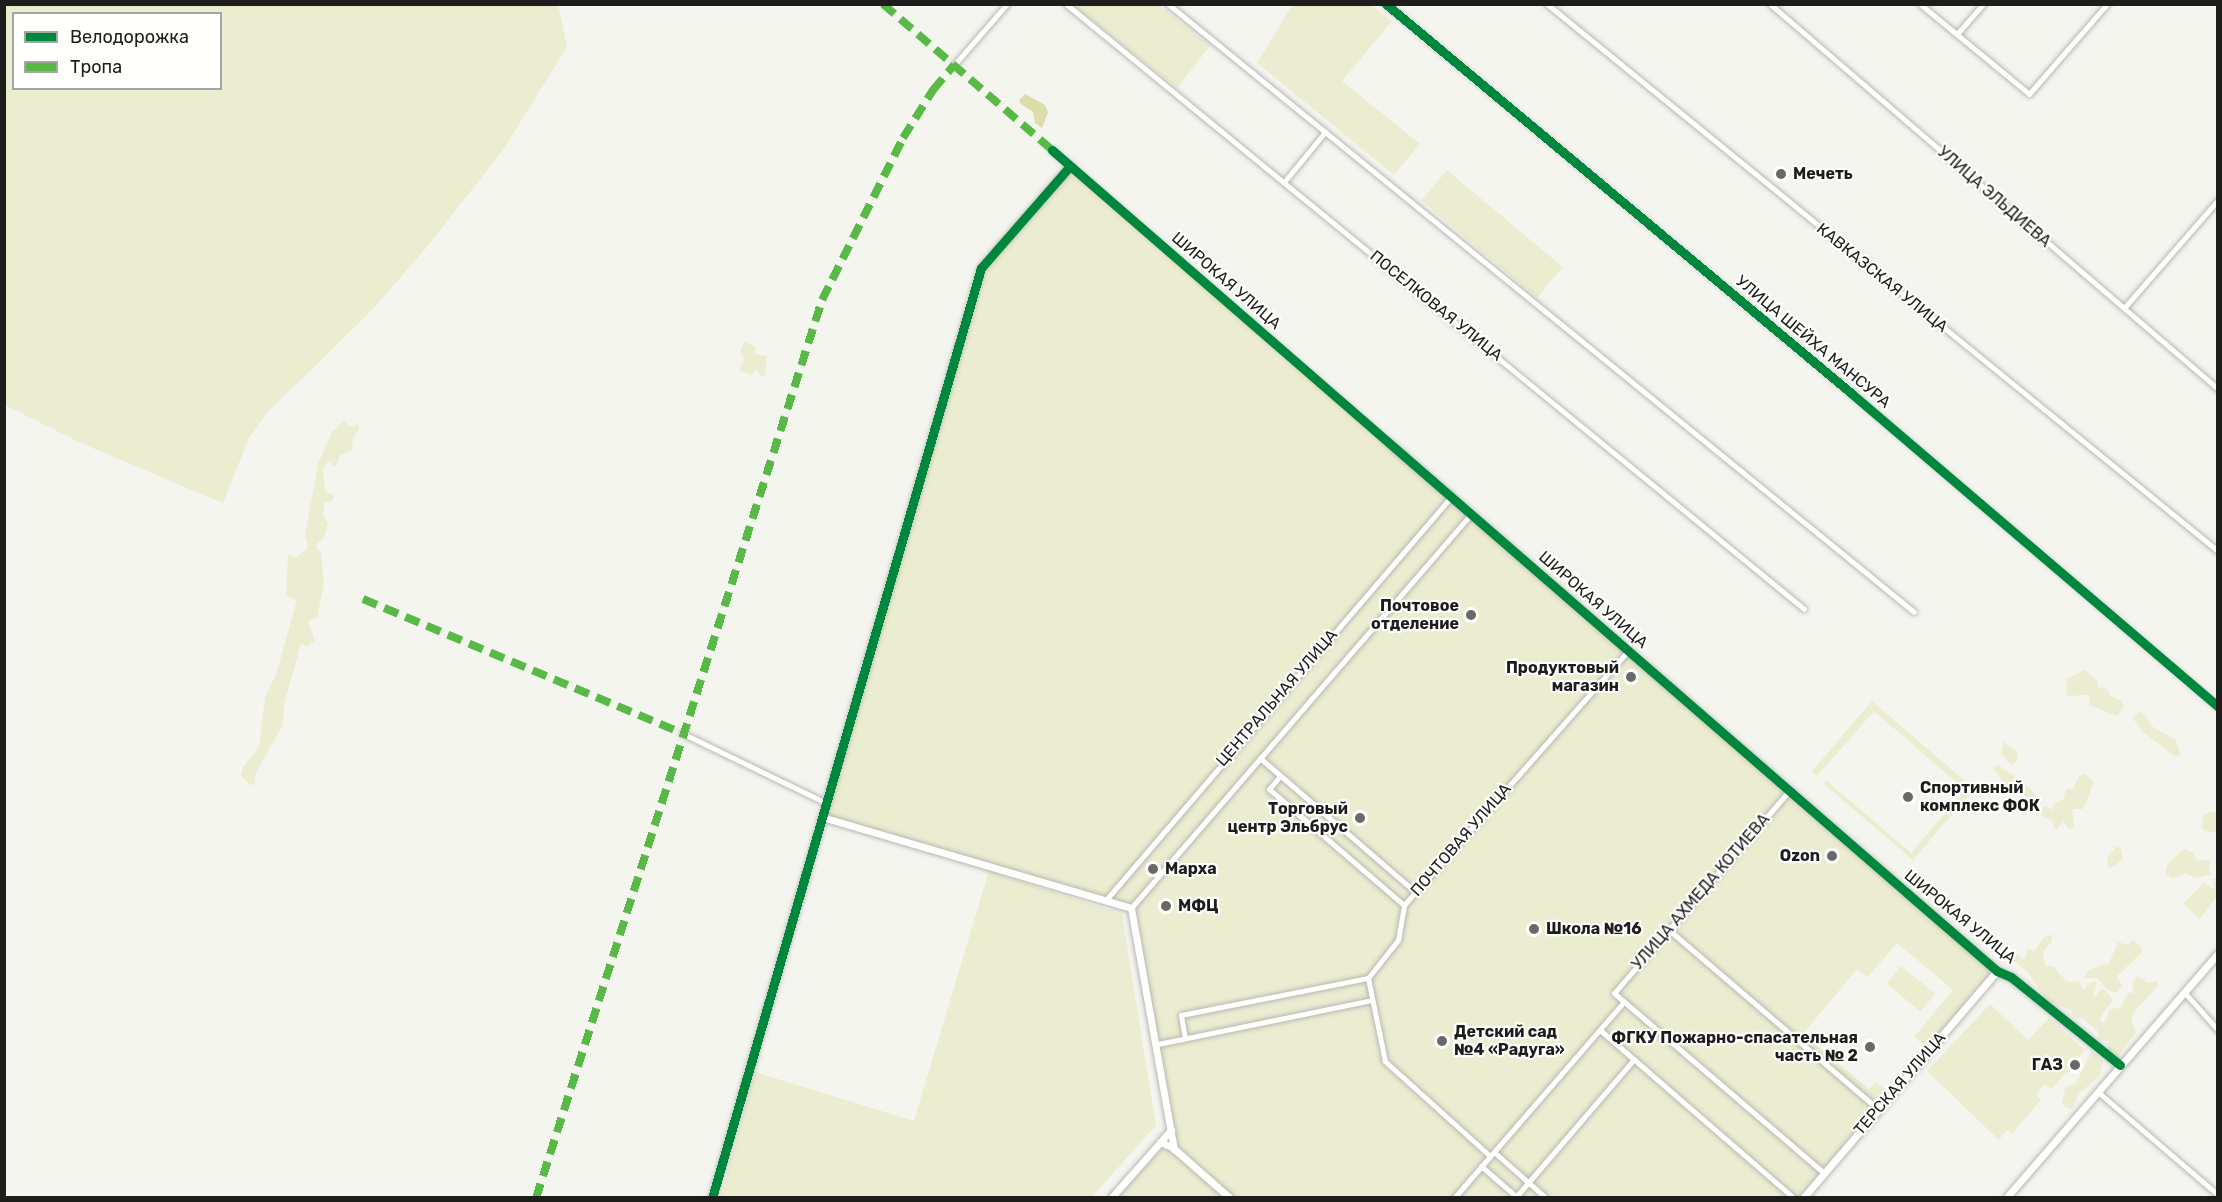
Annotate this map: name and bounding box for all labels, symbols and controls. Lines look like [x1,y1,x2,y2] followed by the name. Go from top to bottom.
[12,12,222,90] legend
[70,26,189,48] text: Велодорожка
[70,56,122,78] text: Тропа
[1933,143,2055,251] street label: УЛИЦА ЭЛЬДИЕВА
[1793,164,1853,184] place label: Мечеть
[1774,167,1788,181] marker: Мечеть
[1813,219,1951,337] street label: КАВКАЗСКАЯ УЛИЦА
[1168,228,1284,334] street label: ШИРОКАЯ УЛИЦА
[1366,247,1506,365] street label: ПОСЕЛКОВАЯ УЛИЦА
[1732,272,1894,412] street label: УЛИЦА ШЕЙХА МАНСУРА
[1535,547,1651,653] street label: ШИРОКАЯ УЛИЦА
[1371,596,1459,634] place label: Почтовое отделение
[1464,608,1478,622] marker: Почтовое отделение
[1212,626,1342,770] street label: ЦЕНТРАЛЬНАЯ УЛИЦА
[1506,658,1619,696] place label: Продуктовый магазин
[1624,670,1638,684] marker: Продуктовый магазин
[1920,778,2040,816] place label: Спортивный комплекс ФОК
[1407,780,1515,900] street label: ПОЧТОВАЯ УЛИЦА
[1901,790,1915,804] marker: Спортивный комплекс ФОК
[1228,799,1348,837] place label: Торговый центр Эльбрус
[1628,810,1774,974] street label: УЛИЦА АХМЕДА КОТИЕВА
[1353,811,1367,825] marker: Торговый центр Эльбрус
[1780,846,1820,866] place label: Ozon
[1825,849,1839,863] marker: Ozon
[1165,859,1217,879] place label: Марха
[1146,862,1160,876] marker: Марха
[1900,866,2020,968] street label: ШИРОКАЯ УЛИЦА
[1178,896,1219,916] place label: МФЦ
[1159,899,1173,913] marker: МФЦ
[1546,919,1642,939] place label: Школа №16
[1527,922,1541,936] marker: Школа №16
[1454,1022,1565,1060] place label: Детский сад №4 «Радуга»
[1611,1028,1858,1066] place label: ФГКУ Пожарно-спасательная часть № 2
[1850,1029,1950,1139] street label: ТЕРСКАЯ УЛИЦА
[1435,1034,1449,1048] marker: Детский сад №4 «Радуга»
[1863,1040,1877,1054] marker: ФГКУ Пожарно-спасательная часть № 2
[2032,1055,2063,1075] place label: ГАЗ
[2068,1058,2082,1072] marker: ГАЗ

